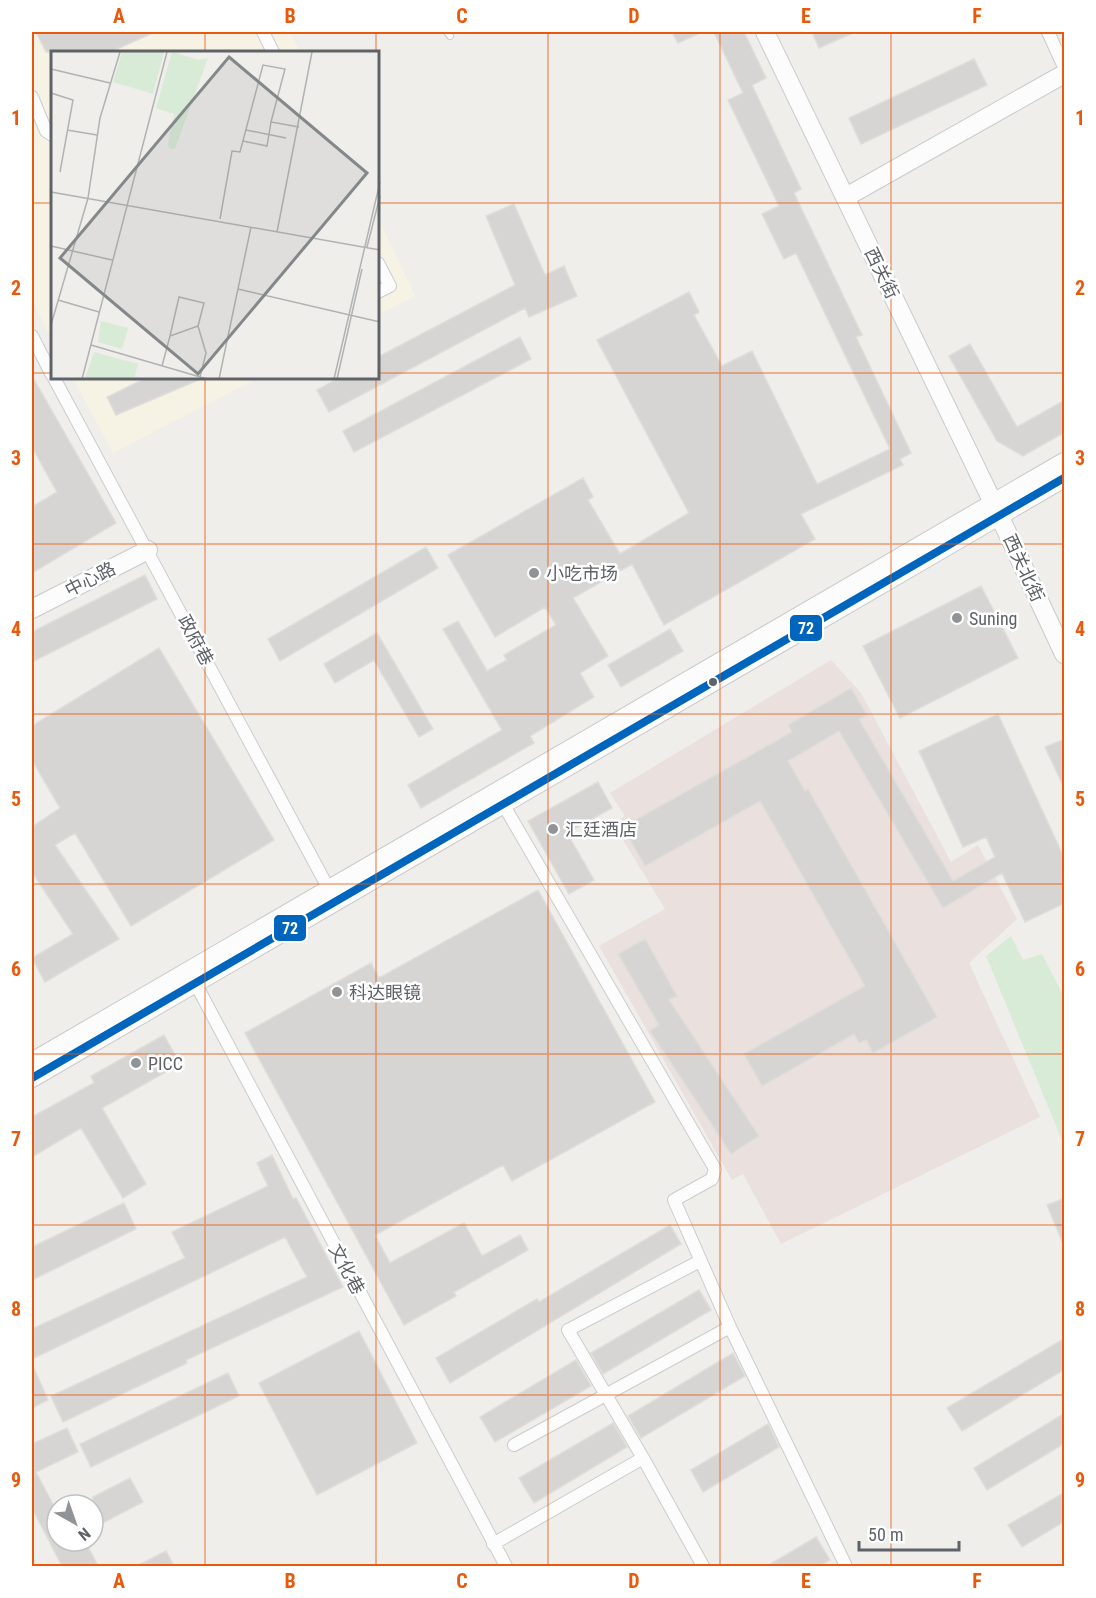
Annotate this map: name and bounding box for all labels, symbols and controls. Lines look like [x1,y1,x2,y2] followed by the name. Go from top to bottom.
[113,4,125,28] text: A
[284,4,296,28] text: B
[456,4,468,28] text: C
[628,4,640,28] text: D
[801,4,811,28] text: E
[972,4,982,28] text: F
[51,51,380,380] inset map
[11,106,21,130] text: 1
[1075,106,1085,130] text: 1
[861,244,903,302] street label: 西关街
[11,276,21,300] text: 2
[1075,276,1085,300] text: 2
[11,446,21,470] text: 3
[1075,446,1085,470] text: 3
[999,531,1049,605] street label: 西关北街
[61,557,119,601] street label: 中心路
[546,563,618,584] place label: 小吃市场
[527,566,541,580] marker: 小吃市场
[969,608,1017,629] place label: Suning
[174,611,218,669] street label: 政府巷
[950,611,964,625] marker: Suning
[789,614,823,642] line badge: 72
[11,617,21,641] text: 4
[1075,617,1085,641] text: 4
[798,619,814,638] text: 72
[707,676,719,688] unlabelled marker
[11,787,21,811] text: 5
[1075,787,1085,811] text: 5
[565,819,637,840] place label: 汇廷酒店
[546,822,560,836] marker: 汇廷酒店
[273,914,307,942] line badge: 72
[282,919,298,938] text: 72
[11,957,21,981] text: 6
[1075,957,1085,981] text: 6
[349,982,421,1003] place label: 科达眼镜
[330,985,344,999] marker: 科达眼镜
[148,1053,183,1074] place label: PICC
[129,1056,143,1070] marker: PICC
[11,1127,21,1151] text: 7
[1075,1127,1085,1151] text: 7
[325,1240,369,1298] street label: 文化巷
[11,1297,21,1321] text: 8
[1075,1297,1085,1321] text: 8
[11,1468,21,1492] text: 9
[1075,1468,1085,1492] text: 9
[45,1493,105,1553] north arrow
[859,1514,960,1552] scale bar
[74,1524,94,1545] text: N
[868,1524,903,1545] text: 50 m
[113,1569,125,1593] text: A
[284,1569,296,1593] text: B
[456,1569,468,1593] text: C
[628,1569,640,1593] text: D
[801,1569,811,1593] text: E
[972,1569,982,1593] text: F

